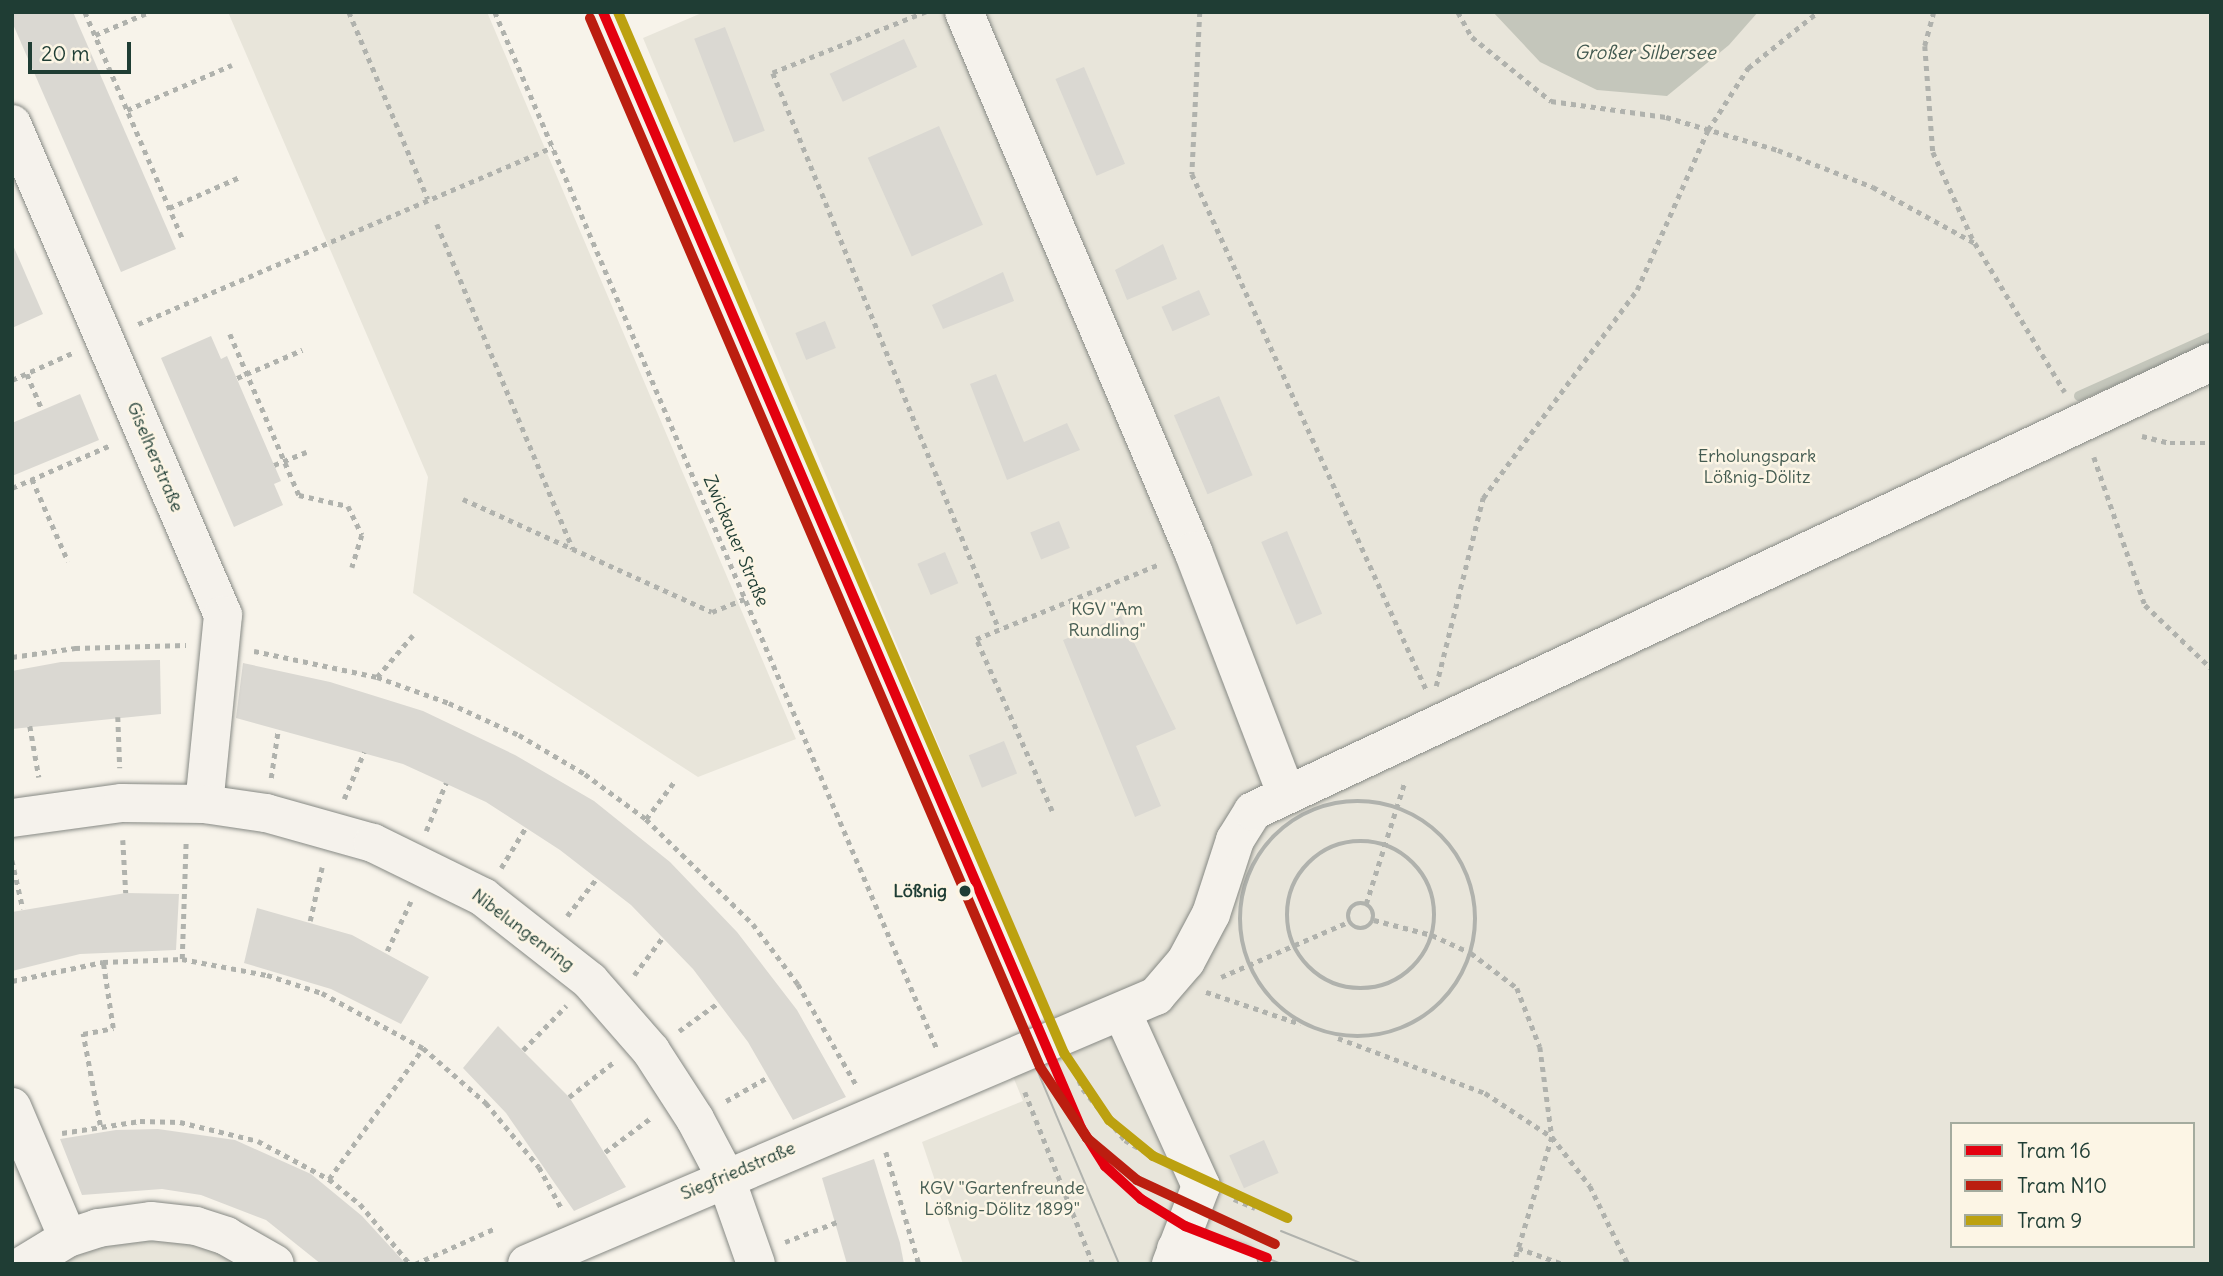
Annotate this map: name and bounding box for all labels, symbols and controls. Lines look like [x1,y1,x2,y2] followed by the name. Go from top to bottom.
[32,28,135,72] scale bar
[41,40,90,67] text: 20 m
[1574,42,1716,64] water label: Großer Silbersee
[122,399,188,515] street label: Giselherstraße
[1698,446,1816,489] park label: Erholungspark Lößnig-Dölitz
[699,472,773,610] street label: Zwickauer Straße
[1068,599,1146,642] park label: KGV "Am Rundling"
[953,879,977,903] marker: Lößnig
[893,880,947,902] place label: Lößnig
[467,884,579,976] street label: Nibelungenring
[1950,1122,2195,1248] legend
[677,1137,799,1205] street label: Siegfriedstraße
[2017,1137,2091,1164] text: Tram 16
[2017,1172,2107,1199] text: Tram N10
[919,1178,1085,1220] park label: KGV "Gartenfreunde Lößnig-Dölitz 1899"
[2017,1207,2082,1234] text: Tram 9

